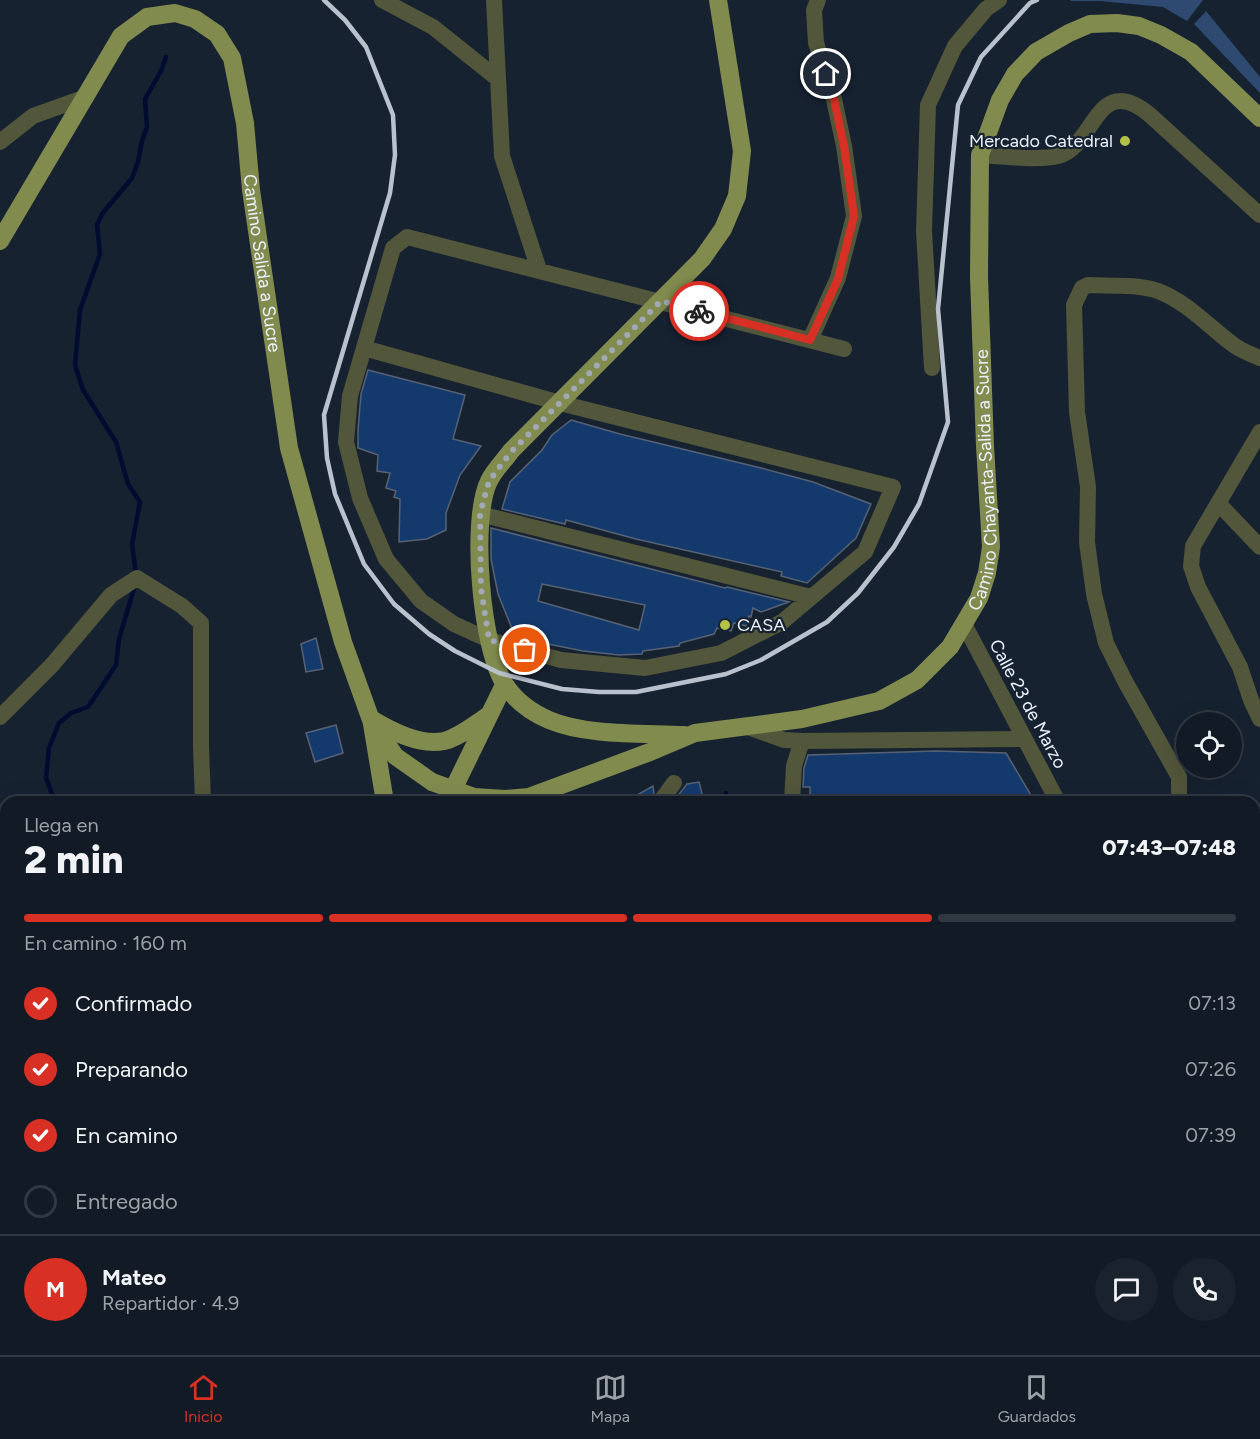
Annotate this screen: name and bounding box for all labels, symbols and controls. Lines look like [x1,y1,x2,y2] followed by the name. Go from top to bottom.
[800,48,851,99] pin
[809,57,842,90] icon: home
[969,130,1113,152] place label: Mercado Catedral
[1118,134,1132,148] marker: Mercado Catedral
[239,173,286,354] street label: Camino Salida a Sucre
[669,281,729,341] courier
[683,295,716,328] icon: bike
[963,348,1002,615] street label: Camino Chayanta-Salida a Sucre
[737,614,785,636] place label: CASA
[718,618,732,632] marker: CASA
[499,624,550,675] pin
[508,633,541,666] icon: bag
[985,636,1071,772] street label: Calle 23 de Marzo
[1176,712,1242,778] map controls
[1176,712,1242,778] button: locate
[24,813,99,837] text: Llega en
[1102,834,1236,861] text: 07:43–07:48
[24,836,124,883] text: 2 min
[24,931,187,955] text: En camino · 160 m
[24,987,57,1020] icon: check
[75,990,192,1017] text: Confirmado
[1188,991,1236,1015] text: 07:13
[24,1053,57,1086] icon: check
[75,1056,188,1083] text: Preparando
[1185,1057,1236,1081] text: 07:26
[24,1119,57,1152] icon: check
[75,1122,178,1149] text: En camino
[1185,1123,1236,1147] text: 07:39
[75,1188,178,1215] text: Entregado
[1095,1258,1158,1321] button: chat
[1173,1258,1236,1321] button: phone
[102,1264,166,1291] text: Mateo
[46,1276,65,1303] text: M
[102,1291,239,1315] text: Repartidor · 4.9
[184,1371,223,1426] tab: Inicio
[590,1371,630,1426] tab: Mapa
[998,1371,1076,1426] tab: Guardados

